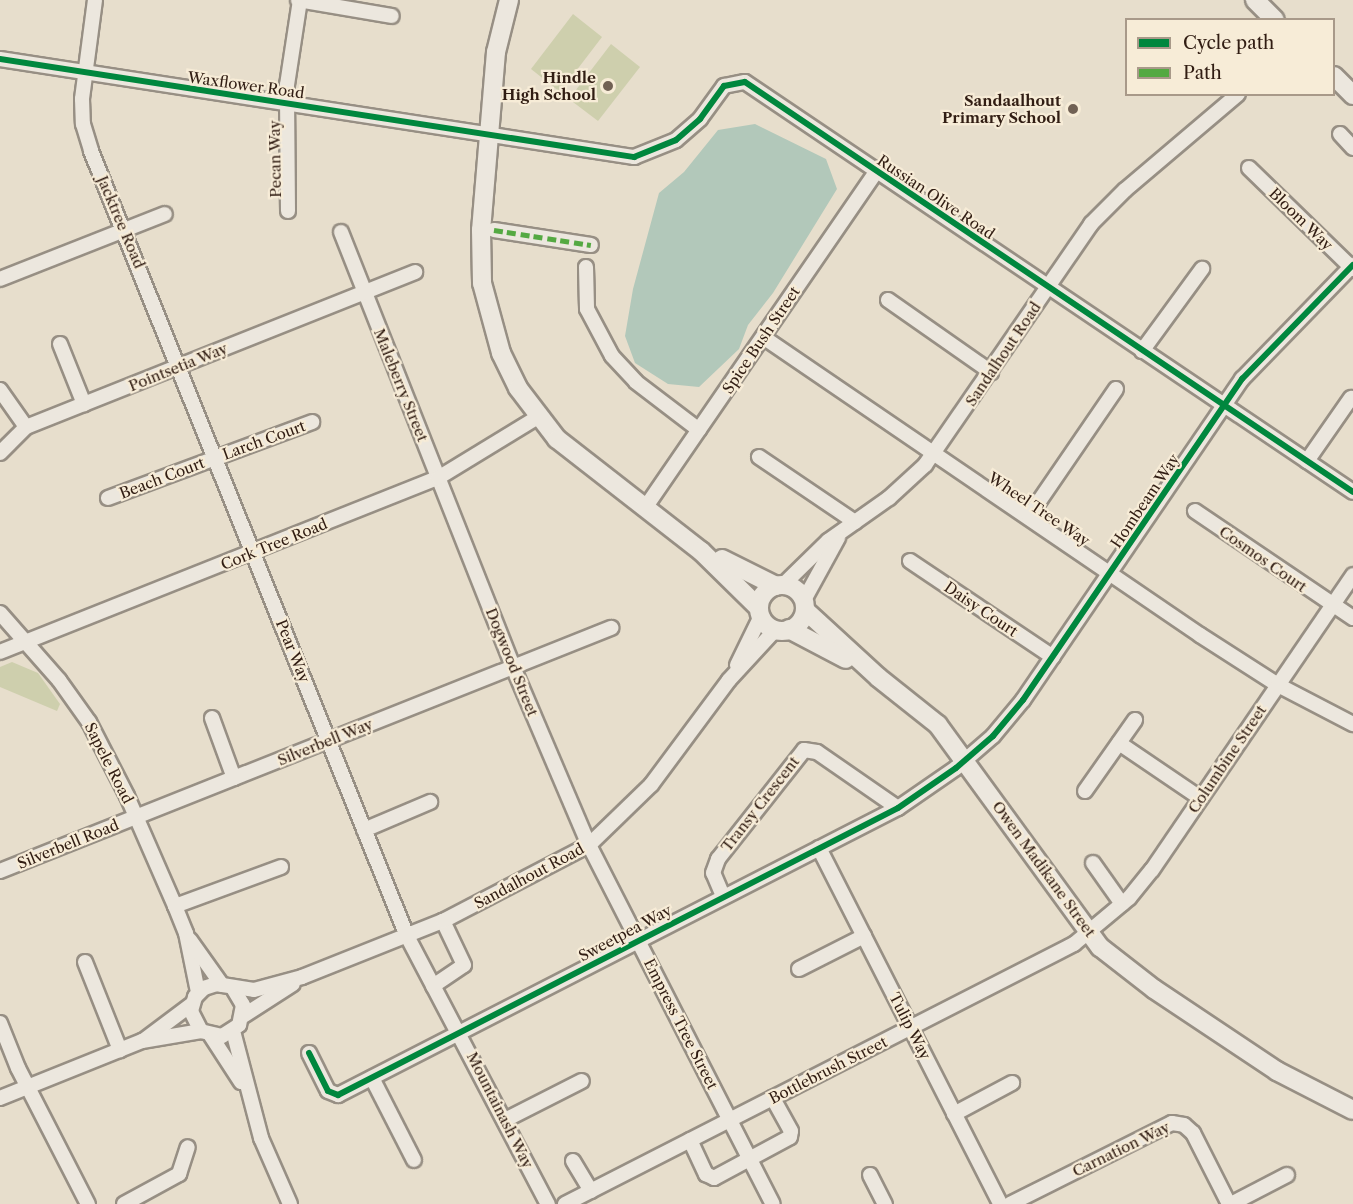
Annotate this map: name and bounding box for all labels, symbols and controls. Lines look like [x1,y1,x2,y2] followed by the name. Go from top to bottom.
[1125,18,1335,96] legend
[1183,32,1274,54] text: Cycle path
[1183,62,1222,84] text: Path
[186,68,306,102] street label: Waxflower Road
[502,68,596,103] place label: Hindle High School
[601,79,615,93] marker: Hindle High School
[942,91,1061,126] place label: Sandaalhout Primary School
[1066,102,1080,116] marker: Sandaalhout Primary School
[265,120,285,198] street label: Pecan Way
[874,151,998,243] street label: Russian Olive Road
[93,173,149,271] street label: Jacktree Road
[1265,184,1337,254] street label: Bloom Way
[719,283,803,397] street label: Spice Bush Street
[961,298,1045,410] street label: Sandalhout Road
[370,326,432,444] street label: Maleberry Street
[126,339,230,395] street label: Pointsetia Way
[220,417,308,463] street label: Larch Court
[1107,450,1183,552] street label: Hombeam Way
[117,454,207,502] street label: Beach Court
[984,468,1094,550] street label: Wheel Tree Way
[218,514,330,574] street label: Cork Tree Road
[1216,522,1310,596] street label: Cosmos Court
[941,578,1021,640] street label: Daisy Court
[482,605,542,719] street label: Dogwood Street
[272,617,314,685] street label: Pear Way
[1184,702,1270,816] street label: Columbine Street
[275,715,375,769] street label: Silverbell Way
[81,720,137,806] street label: Sapele Road
[717,753,803,855] street label: Transy Crescent
[989,798,1099,940] street label: Owen Madikane Street
[15,815,121,873] street label: Silverbell Road
[471,839,587,913] street label: Sandalhout Road
[575,901,675,965] street label: Sweetpea Way
[640,955,722,1093] street label: Empress Tree Street
[885,989,935,1063] street label: Tulip Way
[766,1032,890,1108] street label: Bottlebrush Street
[463,1049,537,1171] street label: Mountainash Way
[1069,1118,1173,1180] street label: Carnation Way

